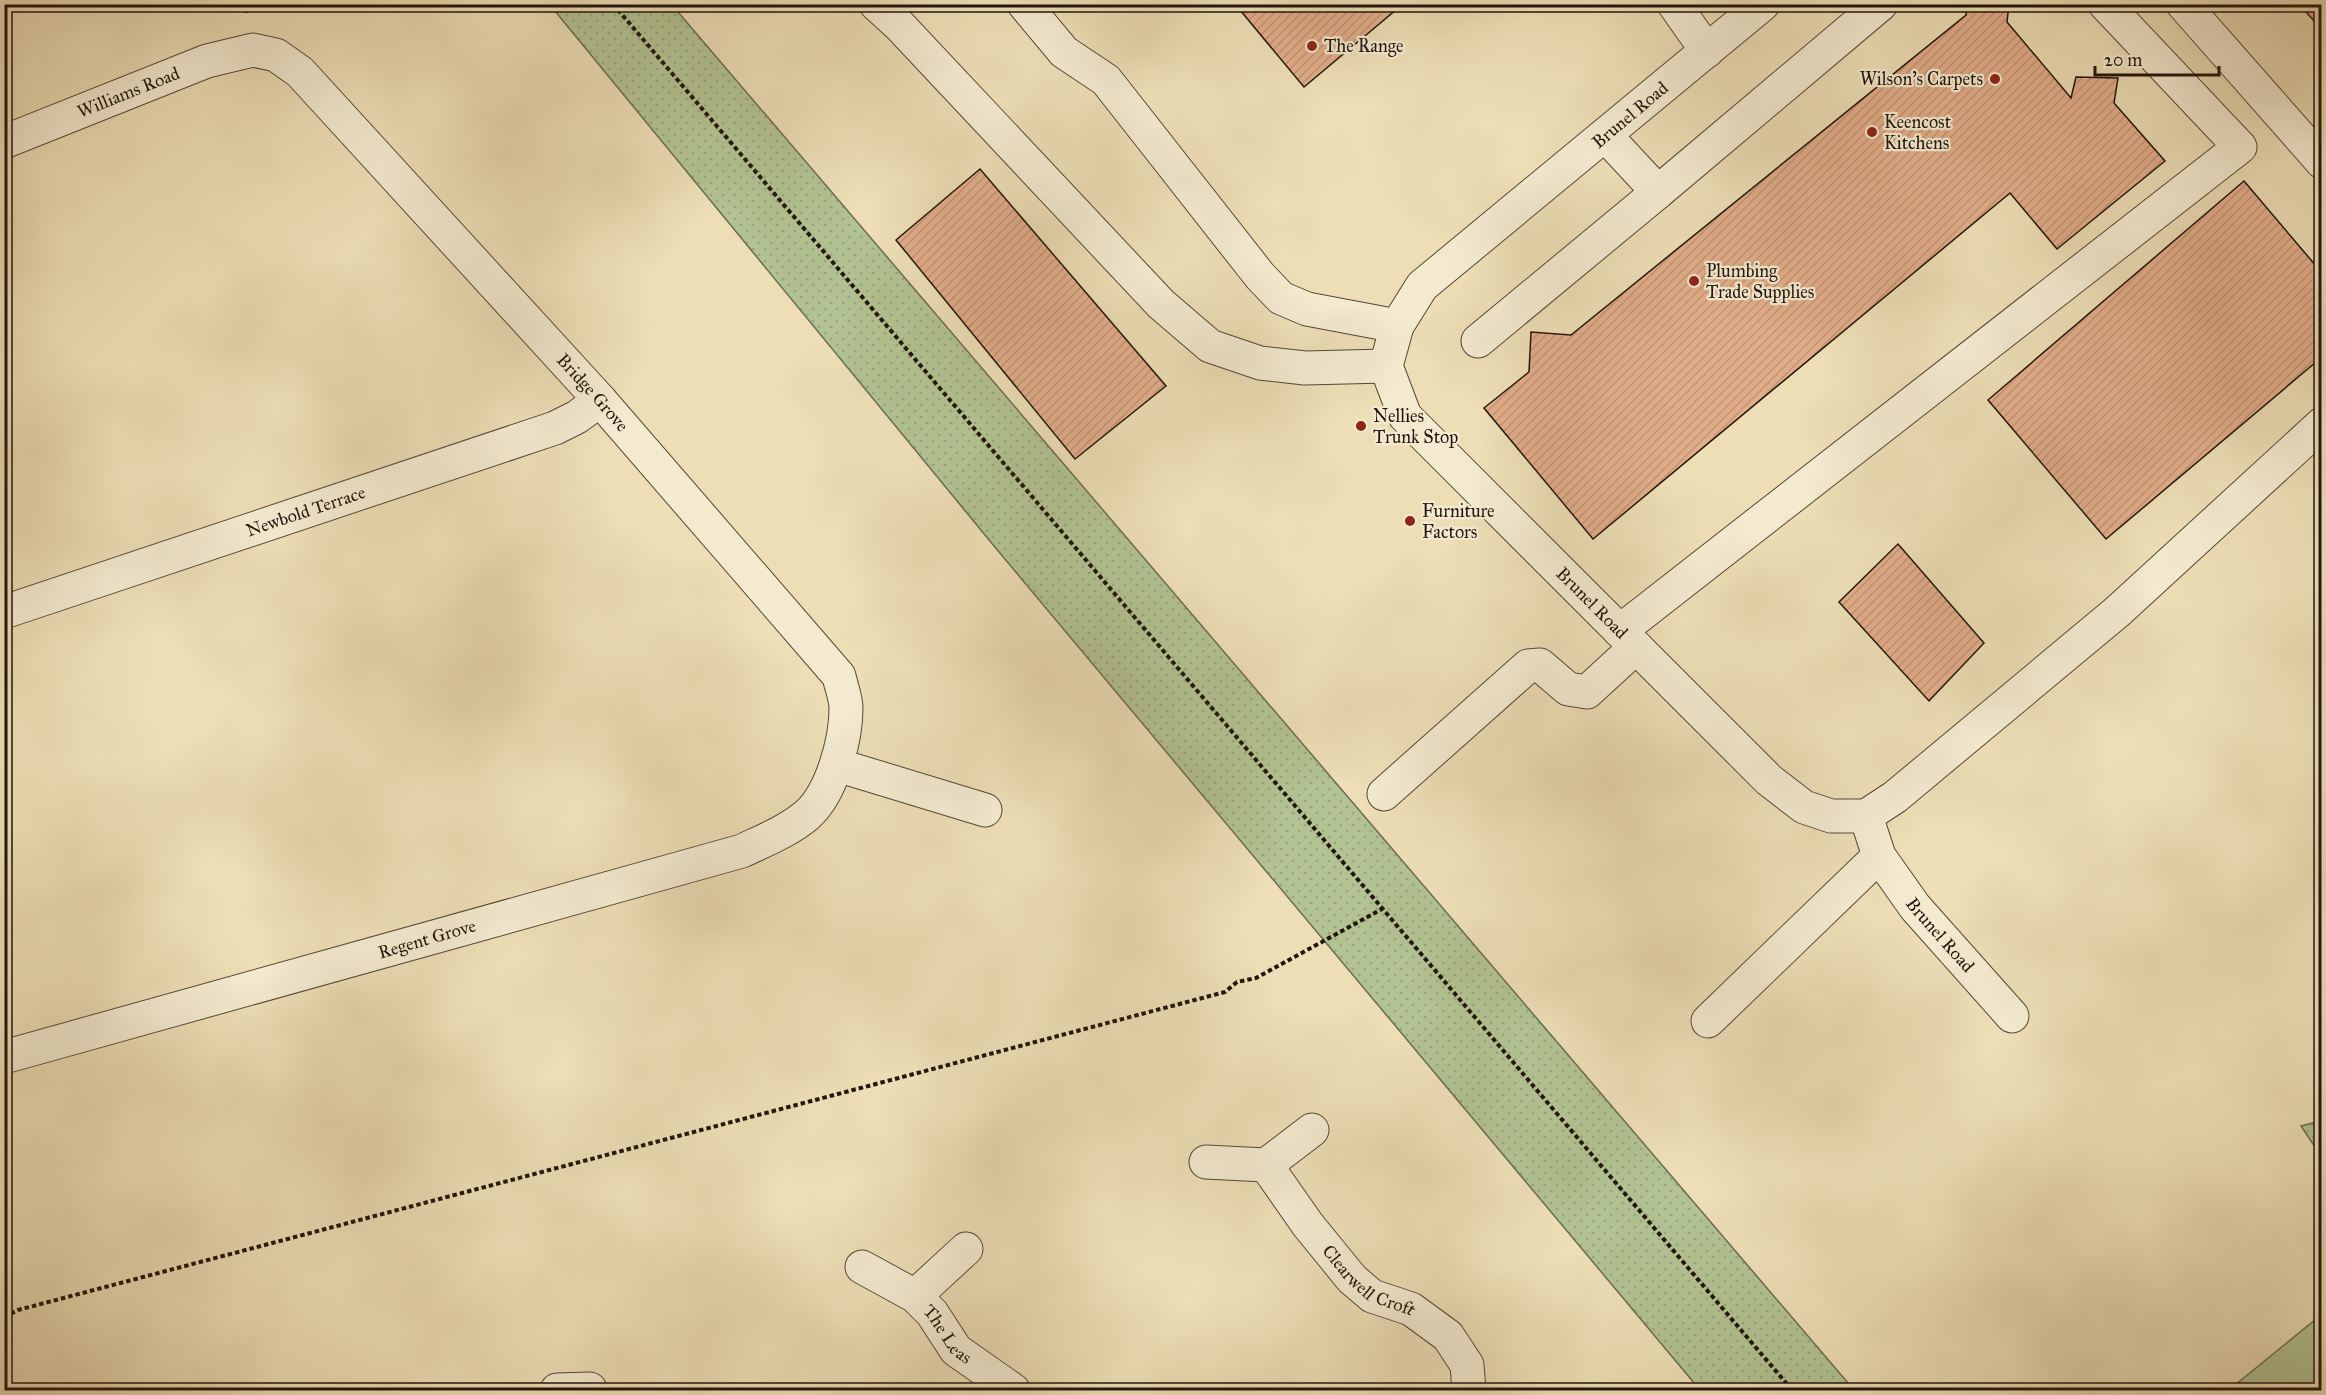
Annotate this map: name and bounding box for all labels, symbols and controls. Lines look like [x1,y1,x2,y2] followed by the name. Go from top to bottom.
[1324,35,1404,58] place label: The Range
[1305,39,1319,53] marker: The Range
[2095,39,2220,77] scale bar
[2104,49,2142,71] text: 20 m
[74,62,183,123] street label: Williams Road
[1860,68,1983,90] place label: Wilson's Carpets
[1988,72,2002,86] marker: Wilson's Carpets
[1587,77,1673,153] street label: Brunel Road
[1884,111,1952,154] place label: Keencost Kitchens
[1865,125,1879,139] marker: Keencost Kitchens
[1706,260,1814,303] place label: Plumbing Trade Supplies
[1687,274,1701,288] marker: Plumbing Trade Supplies
[552,349,633,436] street label: Bridge Grove
[1373,405,1458,448] place label: Nellies Trunk Stop
[1354,419,1368,433] marker: Nellies Trunk Stop
[243,481,368,541] street label: Newbold Terrace
[1422,500,1495,543] place label: Furniture Factors
[1403,514,1417,528] marker: Furniture Factors
[1551,562,1632,643] street label: Brunel Road
[1901,893,1979,977] street label: Brunel Road
[376,915,479,964] street label: Regent Grove
[1318,1240,1421,1321] street label: Clearwell Croft
[919,1300,976,1369] street label: The Leas

